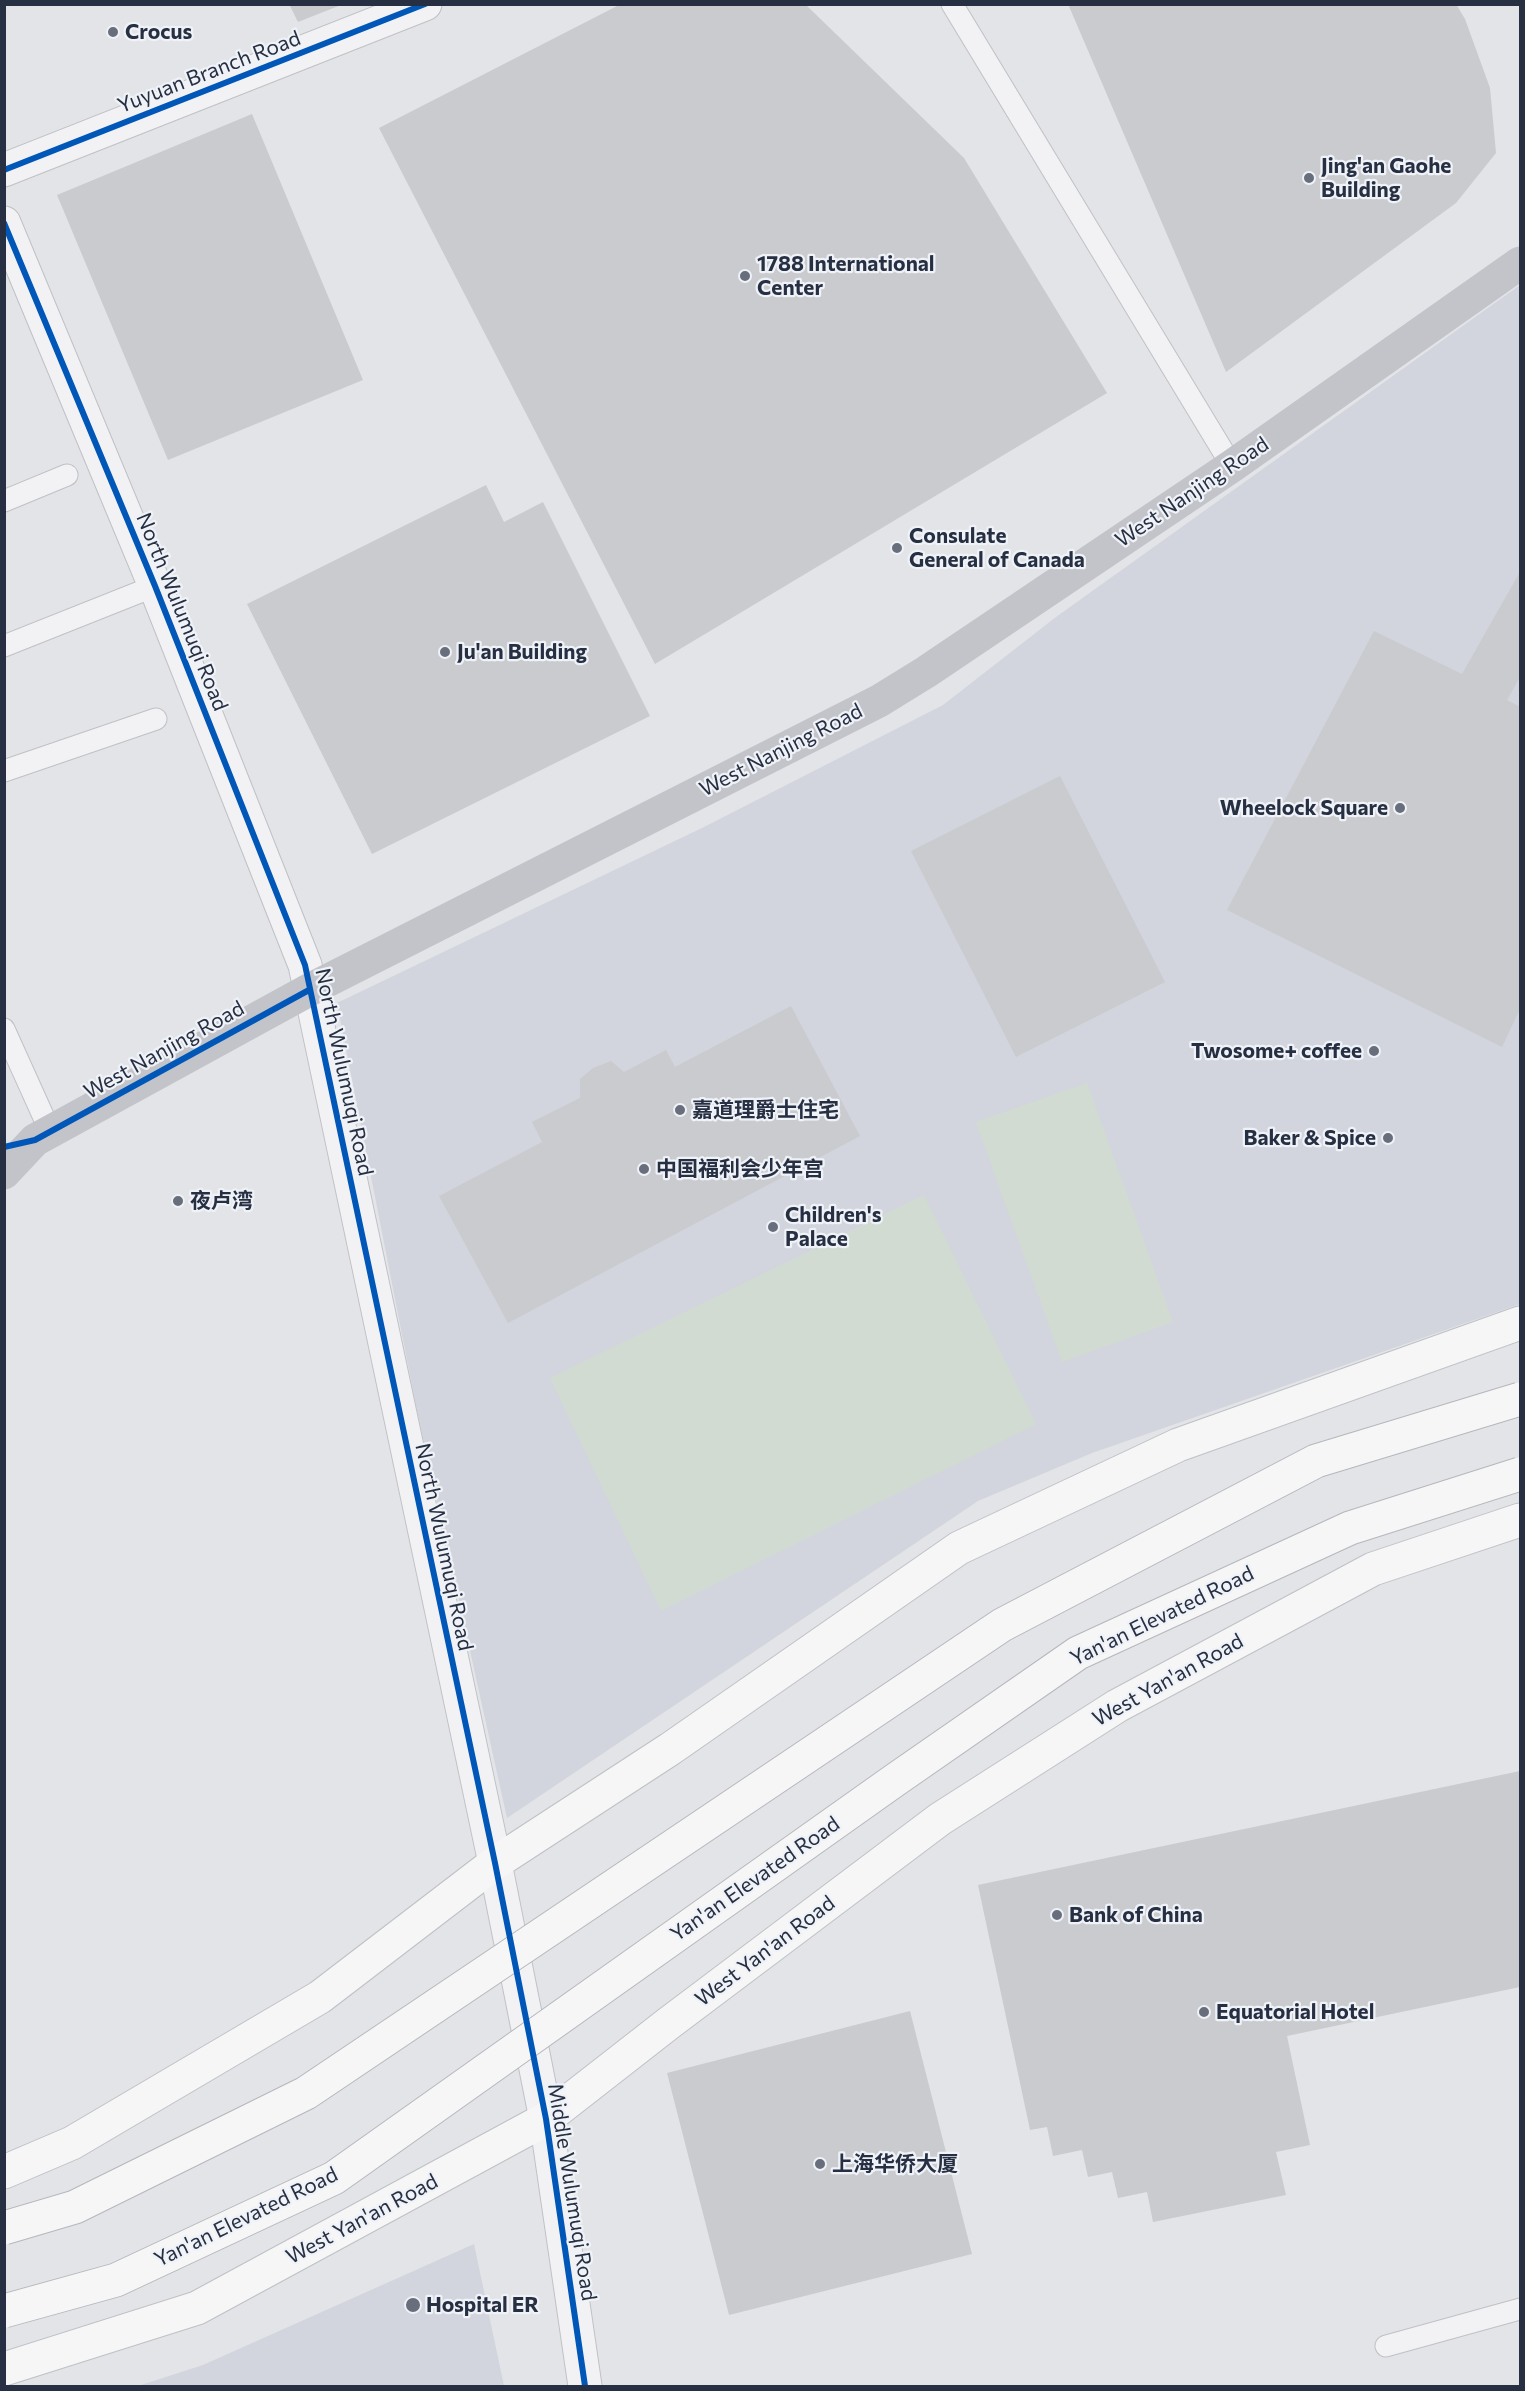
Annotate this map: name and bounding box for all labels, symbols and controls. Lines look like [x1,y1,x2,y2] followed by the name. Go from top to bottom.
[125,19,192,45] place label: Crocus
[106,25,120,39] marker: Crocus
[114,25,304,119] street label: Yuyuan Branch Road
[1321,153,1451,203] place label: Jing'an Gaohe Building
[1302,171,1316,185] marker: Jing'an Gaohe Building
[757,251,935,301] place label: 1788 International Center
[738,269,752,283] marker: 1788 International Center
[1111,431,1273,553] street label: West Nanjing Road
[131,509,233,715] street label: North Wulumuqi Road
[909,523,1085,573] place label: Consulate General of Canada
[890,541,904,555] marker: Consulate General of Canada
[457,639,587,665] place label: Ju'an Building
[438,645,452,659] marker: Ju'an Building
[695,698,867,802] street label: West Nanjing Road
[1220,795,1388,821] place label: Wheelock Square
[1393,801,1407,815] marker: Wheelock Square
[310,966,378,1178] street label: North Wulumuqi Road
[80,996,248,1104] street label: West Nanjing Road
[1191,1038,1362,1064] place label: Twosome+ coffee
[1367,1044,1381,1058] marker: Twosome+ coffee
[692,1097,839,1123] place label: 嘉道理爵士住宅
[673,1103,687,1117] marker: 嘉道理爵士住宅
[1244,1125,1376,1151] place label: Baker & Spice
[1381,1131,1395,1145] marker: Baker & Spice
[656,1156,824,1182] place label: 中国福利会少年宫
[637,1162,651,1176] marker: 中国福利会少年宫
[190,1188,253,1214] place label: 夜卢湾
[171,1194,185,1208] marker: 夜卢湾
[785,1202,881,1252] place label: Children's Palace
[766,1220,780,1234] marker: Children's Palace
[410,1441,478,1653] street label: North Wulumuqi Road
[1066,1561,1258,1671] street label: Yan'an Elevated Road
[1088,1628,1248,1732] street label: West Yan'an Road
[666,1811,844,1947] street label: Yan'an Elevated Road
[690,1890,840,2012] street label: West Yan'an Road
[1069,1902,1203,1928] place label: Bank of China
[1050,1908,1064,1922] marker: Bank of China
[1216,1999,1374,2025] place label: Equatorial Hotel
[1197,2005,1211,2019] marker: Equatorial Hotel
[542,2081,602,2303] street label: Middle Wulumuqi Road
[832,2151,958,2177] place label: 上海华侨大厦
[813,2157,827,2171] marker: 上海华侨大厦
[150,2162,342,2272] street label: Yan'an Elevated Road
[282,2168,442,2270] street label: West Yan'an Road
[426,2292,539,2318] place label: Hospital ER
[404,2296,422,2314] marker: Hospital ER

